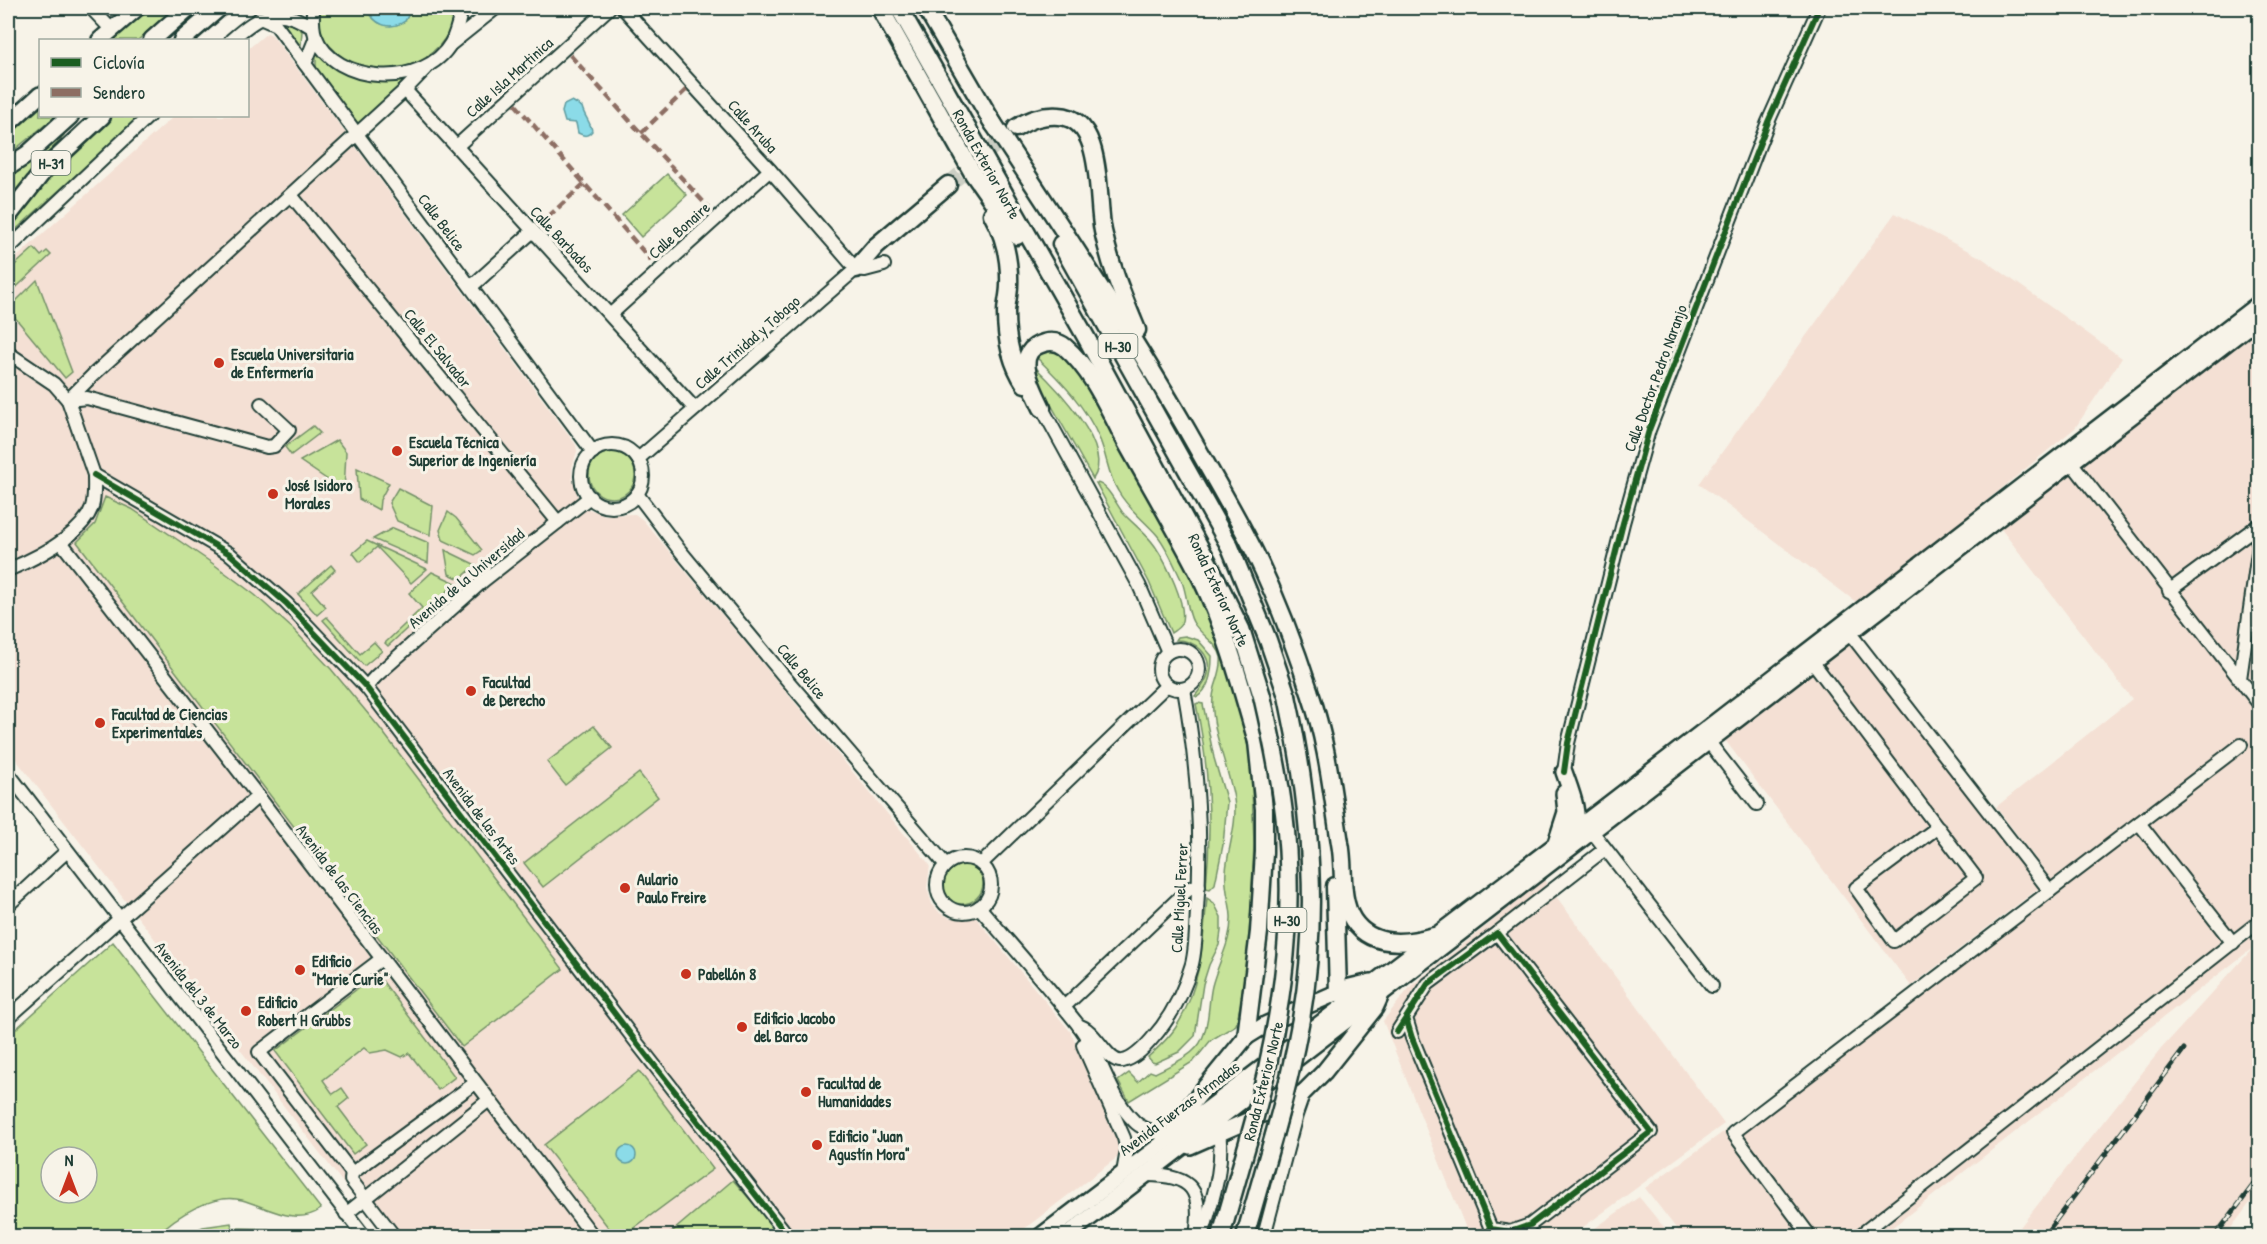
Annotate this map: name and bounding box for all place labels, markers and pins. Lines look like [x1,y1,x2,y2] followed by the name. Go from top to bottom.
[231,343,354,383] place label: Escuela Universitaria de Enfermería
[212,356,226,370] marker: Escuela Universitaria de Enfermería
[409,431,537,472] place label: Escuela Técnica Superior de Ingeniería
[390,444,404,458] marker: Escuela Técnica Superior de Ingeniería
[285,474,353,514] place label: José Isidoro Morales
[266,487,280,501] marker: José Isidoro Morales
[482,671,546,711] place label: Facultad de Derecho
[464,684,478,698] marker: Facultad de Derecho
[111,703,228,744] place label: Facultad de Ciencias Experimentales
[93,716,107,730] marker: Facultad de Ciencias Experimentales
[637,868,707,908] place label: Aulario Paulo Freire
[618,881,632,895] marker: Aulario Paulo Freire
[312,950,389,990] place label: Edificio "Marie Curie"
[293,963,307,977] marker: Edificio "Marie Curie"
[698,963,756,985] place label: Pabellón 8
[679,967,693,981] marker: Pabellón 8
[258,991,352,1031] place label: Edificio Robert H Grubbs
[239,1004,253,1018] marker: Edificio Robert H Grubbs
[754,1007,836,1047] place label: Edificio Jacobo del Barco
[735,1020,749,1034] marker: Edificio Jacobo del Barco
[817,1072,892,1112] place label: Facultad de Humanidades
[799,1085,813,1099] marker: Facultad de Humanidades
[829,1125,910,1166] place label: Edificio "Juan Agustín Mora"
[810,1138,824,1152] marker: Edificio "Juan Agustín Mora"

